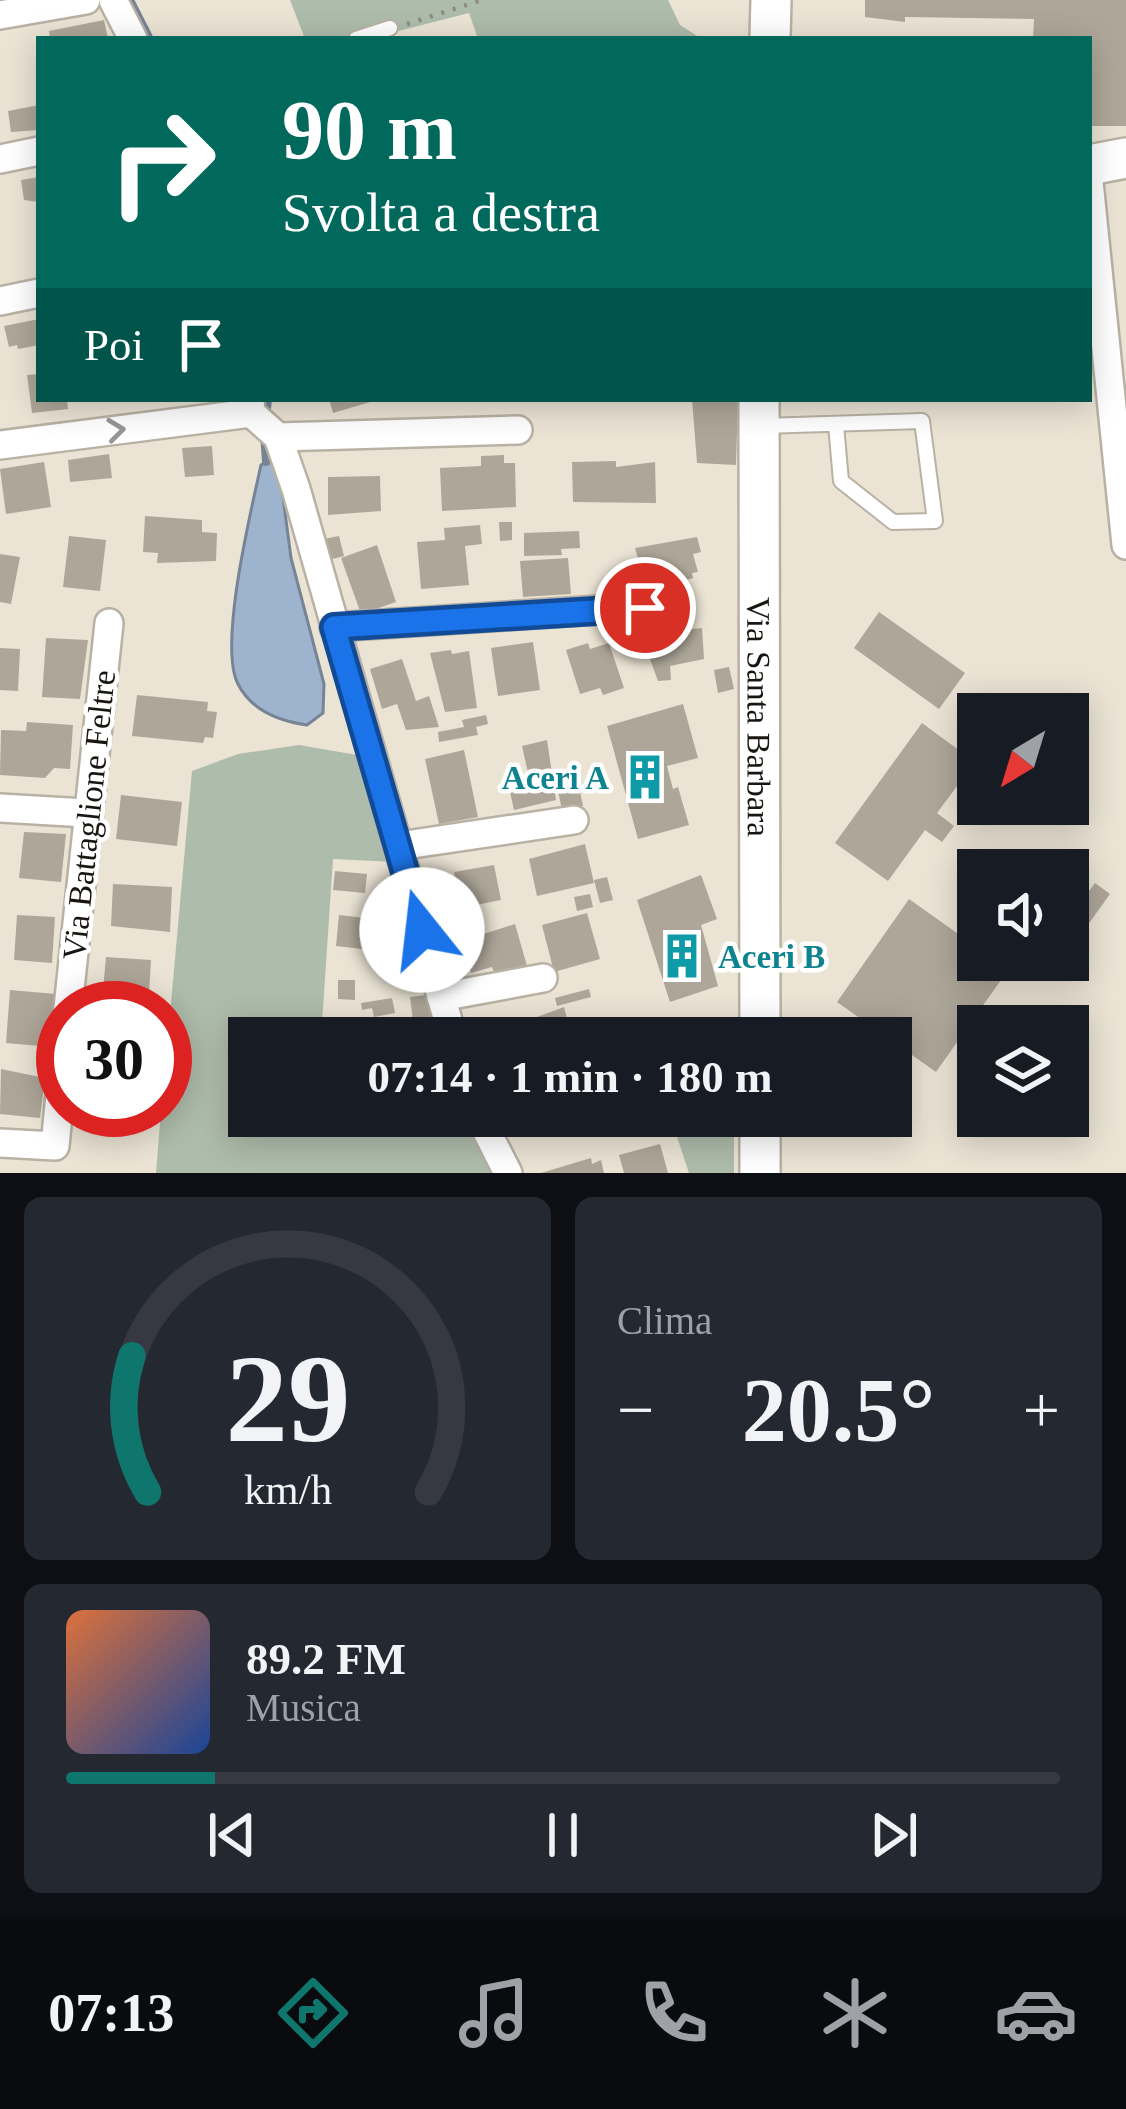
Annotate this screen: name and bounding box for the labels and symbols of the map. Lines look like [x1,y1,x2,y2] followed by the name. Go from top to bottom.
[106,418,126,444] one-way arrow
[594,557,696,659] pin
[740,597,777,837] street label: Via Santa Barbara
[56,668,122,962] street label: Via Battaglione Feltre
[957,693,1089,825] north arrow
[620,752,670,802] building icon: Aceri A
[502,760,609,796] place label: Aceri A
[359,867,485,993] position arrow
[657,931,707,981] building icon: Aceri B
[718,939,825,975] place label: Aceri B
[36,981,192,1137] speed limit sign: 30

